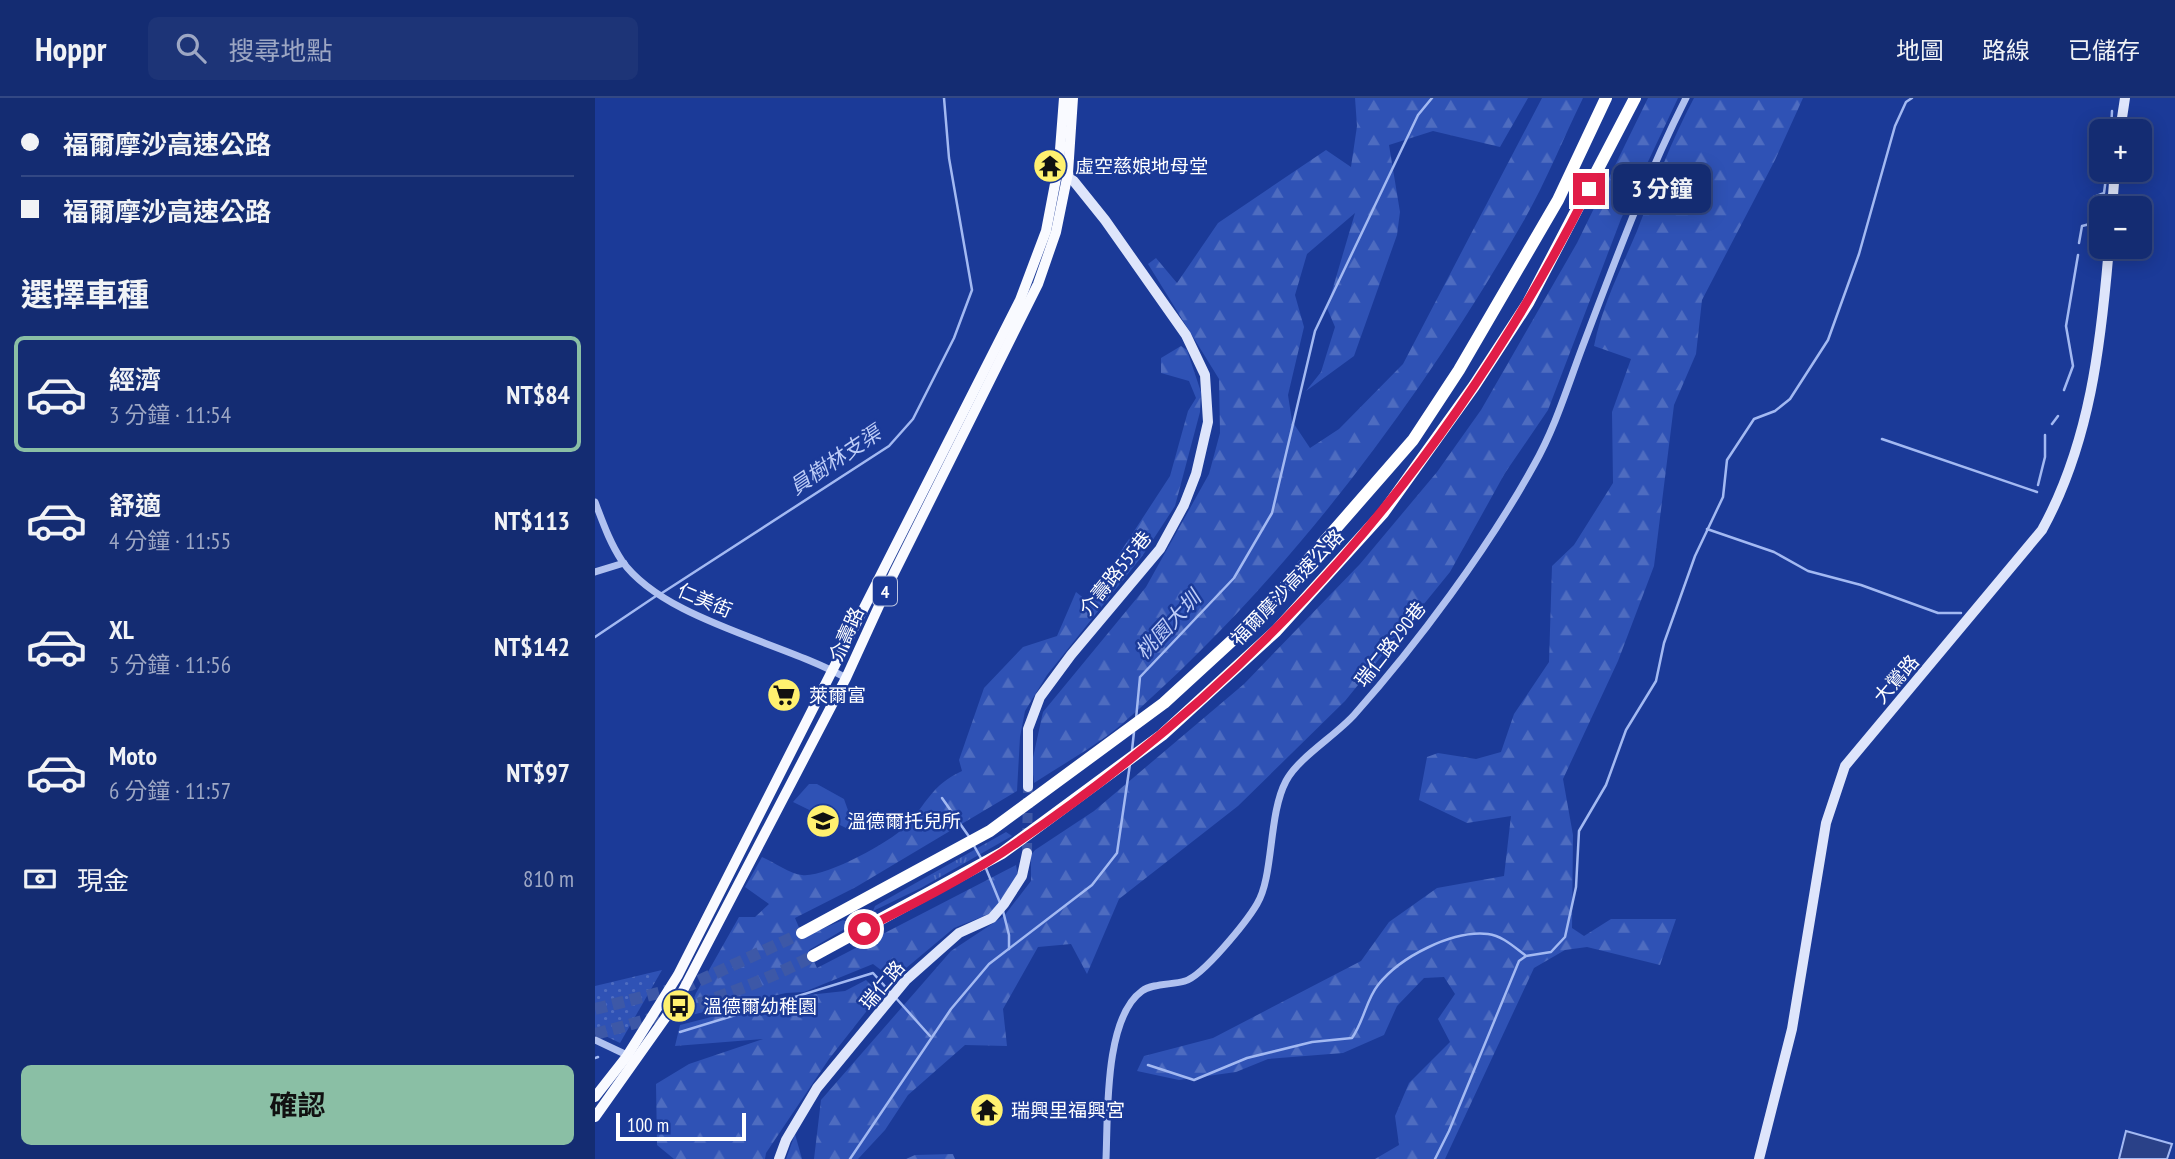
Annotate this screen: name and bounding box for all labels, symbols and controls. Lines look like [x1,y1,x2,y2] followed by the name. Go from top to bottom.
[148,17,638,80] search box
[35,27,106,70] text: Hoppr
[172,29,210,67] icon: search
[228,34,332,67] text: 搜尋地點
[1896,35,1944,66] text: 地圖
[1982,35,2030,66] text: 路線
[2068,35,2140,66] text: 已儲存
[2089,119,2152,259] map controls
[2089,119,2152,182] button: +
[63,128,271,161] text: 福爾摩沙高速公路
[1031,147,1069,185] temple icon: 虛空慈娘地母堂
[1075,154,1208,178] place label: 虛空慈娘地母堂
[1613,164,1711,214] callout: 3 分鐘
[1573,173,1605,205] route end
[1631,174,1693,203] text: 3 分鐘
[63,195,271,228] text: 福爾摩沙高速公路
[2089,196,2152,259] button: −
[21,273,149,315] text: 選擇車種
[25,363,88,426] icon: car
[109,363,161,396] text: 經濟
[506,378,570,411] text: NT$84
[109,400,231,429] text: 3 分鐘 · 11:54
[784,418,889,501] water label: 員樹林支渠
[25,489,88,552] icon: car
[109,489,161,522] text: 舒適
[494,504,570,537] text: NT$113
[1226,524,1348,650] street label: 福爾摩沙高速公路
[109,526,231,555] text: 4 分鐘 · 11:55
[1074,526,1156,620] street label: 介壽路555巷
[873,576,897,606] road number: 4
[674,578,736,622] street label: 仁美街
[1129,583,1209,665] water label: 桃園大圳
[1349,597,1431,691] street label: 瑞仁路290巷
[823,603,869,665] street label: 介壽路
[109,613,134,646] text: XL
[25,615,88,678] icon: car
[494,630,570,663] text: NT$142
[109,650,231,679] text: 5 分鐘 · 11:56
[1868,650,1924,708] street label: 大鶯路
[765,676,803,714] supermarket icon: 萊爾富
[809,683,866,707] place label: 萊爾富
[109,739,157,772] text: Moto
[25,741,88,804] icon: car
[506,756,570,789] text: NT$97
[109,776,231,805] text: 6 分鐘 · 11:57
[804,802,842,840] school or university icon: 溫德爾托兒所
[847,809,961,833] place label: 溫德爾托兒所
[21,860,59,898] icon: cash
[77,864,129,897] text: 現金
[523,864,574,893] text: 810 m
[848,913,880,945] route start
[854,955,910,1015] street label: 瑞仁路
[660,987,698,1025] bus stop icon: 溫德爾幼稚園
[703,994,817,1018] place label: 溫德爾幼稚園
[21,1065,574,1145] button: 確認
[968,1091,1006,1129] temple icon: 瑞興里福興宮
[1011,1098,1125,1122] place label: 瑞興里福興宮
[616,1110,745,1142] scale bar
[627,1113,669,1137] text: 100 m

